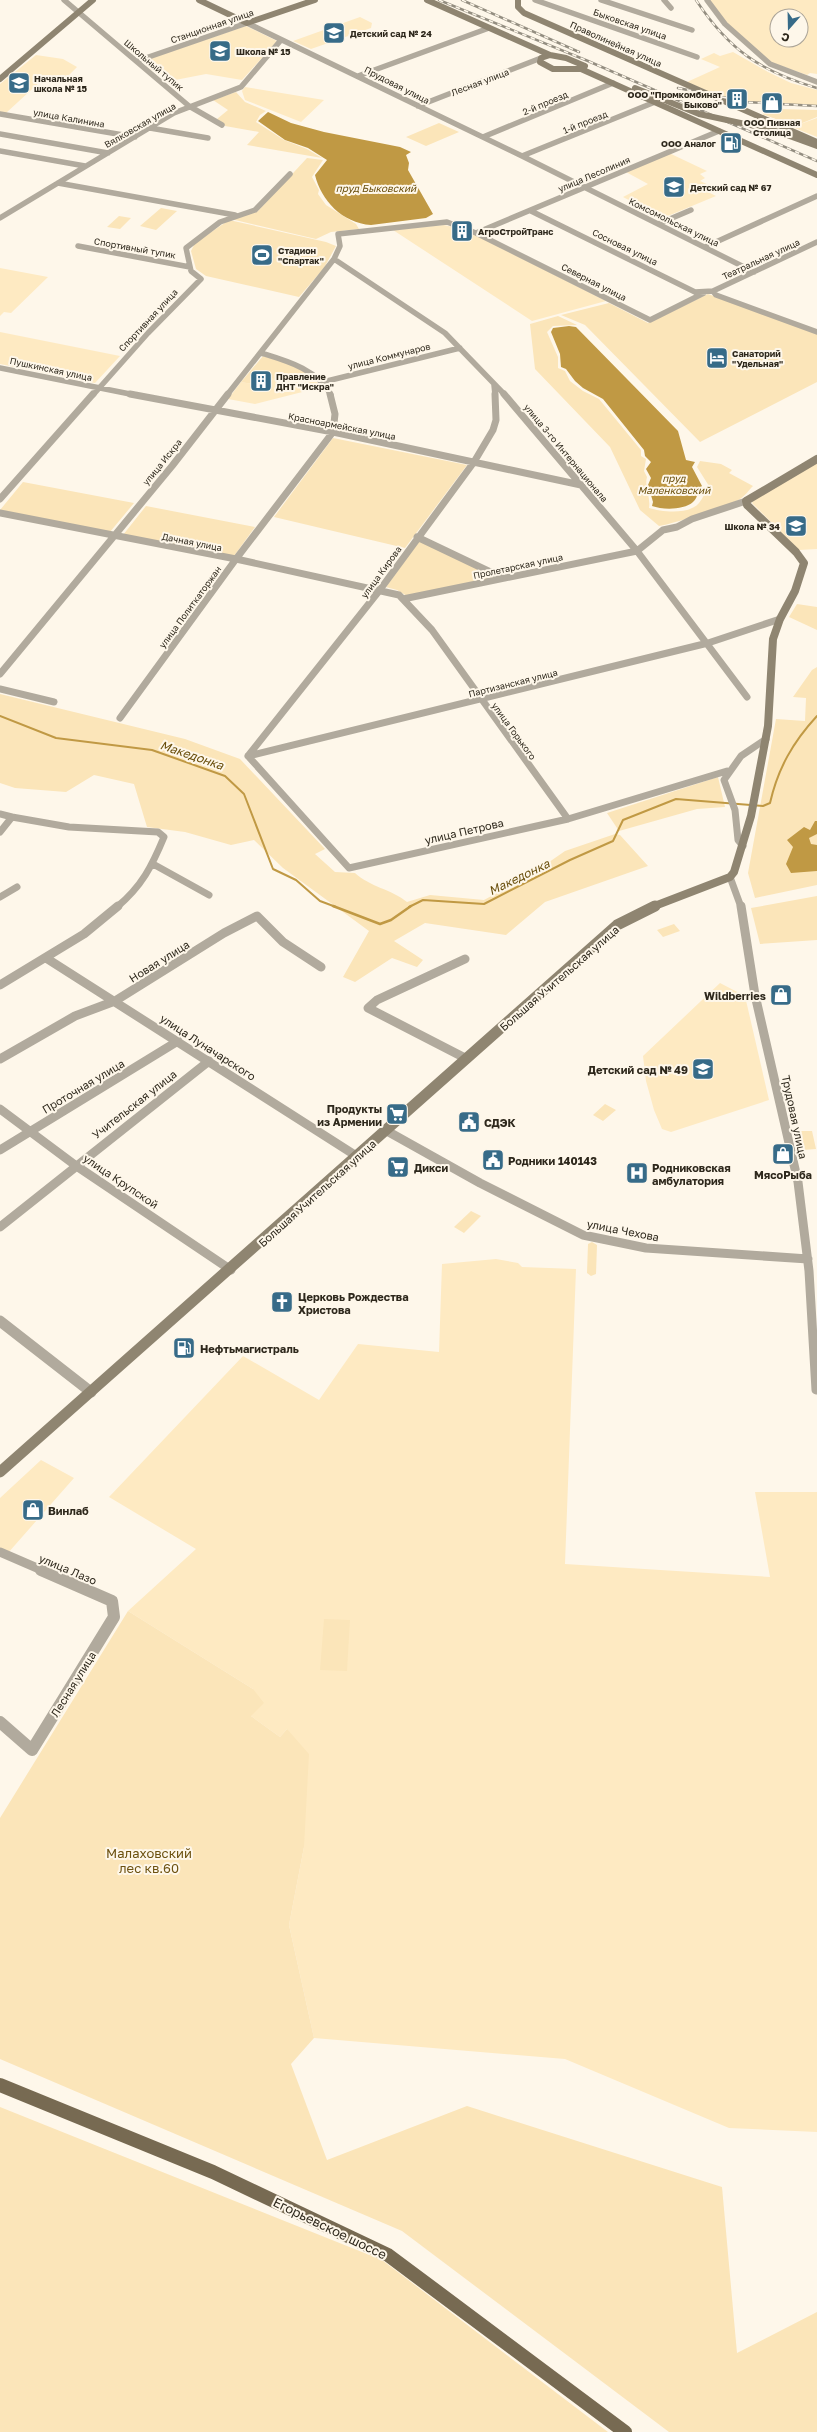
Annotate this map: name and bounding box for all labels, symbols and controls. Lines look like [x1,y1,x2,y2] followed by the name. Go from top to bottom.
[592,6,668,42] street label: Быковская улица
[169,7,255,45] street label: Станционная улица
[769,8,809,48] north arrow
[569,19,663,69] street label: Праволинейная улица
[321,20,347,46] school or university icon: Детский сад № 24
[350,28,432,39] place label: Детский сад № 24
[779,30,791,45] text: С
[122,37,186,93] street label: Школьный тупик
[207,38,233,64] school or university icon: Школа № 15
[236,46,291,57] place label: Школа № 15
[363,64,431,106] street label: Прудовая улица
[450,66,510,98] street label: Лесная улица
[6,70,32,96] school or university icon: Начальная школа № 15
[34,73,88,94] place label: Начальная школа № 15
[724,86,750,112] building icon: ООО "Промкомбинат Быково"
[521,88,570,117] street label: 2-й проезд
[628,89,722,110] place label: ООО "Промкомбинат Быково"
[759,90,785,116] shop icon: ООО Пивная Столица
[102,100,178,150] street label: Вялковская улица
[32,106,106,130] street label: улица Калинина
[561,108,609,136] street label: 1-й проезд
[744,117,800,138] place label: ООО Пивная Столица
[718,130,744,156] fuel station icon: ООО Аналог
[661,138,716,149] place label: ООО Аналог
[556,154,632,194] street label: улица Лесолиния
[661,174,687,200] school or university icon: Детский сад № 67
[336,182,417,195] water label: пруд Быковский
[690,182,771,193] place label: Детский сад № 67
[627,195,721,249] street label: Комсомольская улица
[449,218,475,244] building icon: АгроСтройТранс
[478,226,554,237] place label: АгроСтройТранс
[591,226,659,268] street label: Сосновая улица
[93,235,177,261] street label: Спортивный тупик
[720,236,802,282] street label: Театральная улица
[249,242,275,268] sports icon: Стадион "Спартак"
[278,245,324,266] place label: Стадион "Спартак"
[560,261,628,303] street label: Северная улица
[116,286,180,354] street label: Спортивная улица
[347,340,431,372] street label: улица Коммунаров
[704,345,730,371] hotel icon: Санаторий "Удельная"
[732,348,783,369] place label: Санаторий "Удельная"
[9,355,93,383] street label: Пушкинская улица
[248,368,274,394] building icon: Правление ДНТ "Искра"
[276,371,334,392] place label: Правление ДНТ "Искра"
[522,402,610,504] street label: улица 3-го Интернационала
[287,410,397,442] street label: Красноармейская улица
[140,437,184,487] street label: улица Искра
[638,472,711,496] water label: пруд Маленковский
[783,513,809,539] school or university icon: Школа № 34
[724,521,780,532] place label: Школа № 34
[161,531,223,553] street label: Дачная улица
[358,544,404,600] street label: улица Кирова
[472,551,564,581] street label: Пролетарская улица
[157,564,223,650] street label: улица Политкаторжан
[467,667,559,699] street label: Партизанская улица
[490,700,538,762] street label: улица Горького
[158,737,227,773] water label: Македонка
[423,816,505,846] street label: улица Петрова
[486,855,553,898] water label: Македонка
[497,923,621,1033] street label: Большая Учительская улица
[126,937,192,985] street label: Новая улица
[768,982,794,1008] shop icon: Wildberries
[704,989,766,1002] place label: Wildberries
[158,1011,259,1083] street label: улица Луначарского
[40,1056,126,1116] street label: Проточная улица
[690,1056,716,1082] school or university icon: Детский сад № 49
[588,1063,688,1076] place label: Детский сад № 49
[89,1067,179,1141] street label: Учительская улица
[780,1074,810,1160] street label: Трудовая улица
[384,1101,410,1127] supermarket icon: Продукты из Армении
[317,1102,382,1128] place label: Продукты из Армении
[456,1109,482,1135] public building icon: СДЭК
[484,1116,516,1129] place label: СДЭК
[256,1137,378,1249] street label: Большая Учительская улица
[770,1141,796,1167] shop icon: МясоРыба
[480,1147,506,1173] public building icon: Родники 140143
[81,1151,161,1211] street label: улица Крупской
[385,1154,411,1180] supermarket icon: Дикси
[508,1154,597,1167] place label: Родники 140143
[624,1160,650,1186] hospital icon: Родниковская амбулатория
[414,1161,448,1174] place label: Дикси
[652,1161,731,1187] place label: Родниковская амбулатория
[754,1168,812,1181] place label: МясоРыба
[586,1217,660,1243] street label: улица Чехова
[269,1289,295,1315] church icon: Церковь Рождества Христова
[298,1290,409,1316] place label: Церковь Рождества Христова
[171,1335,197,1361] fuel station icon: Нефтьмагистраль
[200,1342,299,1355] place label: Нефтьмагистраль
[20,1497,46,1523] shop icon: Винлаб
[48,1504,89,1517] place label: Винлаб
[37,1551,99,1587] street label: улица Лазо
[48,1649,98,1719] street label: Лесная улица
[106,1845,192,1876] park label: Малаховский лес кв.60
[271,2194,389,2262] street label: Егорьевское шоссе

